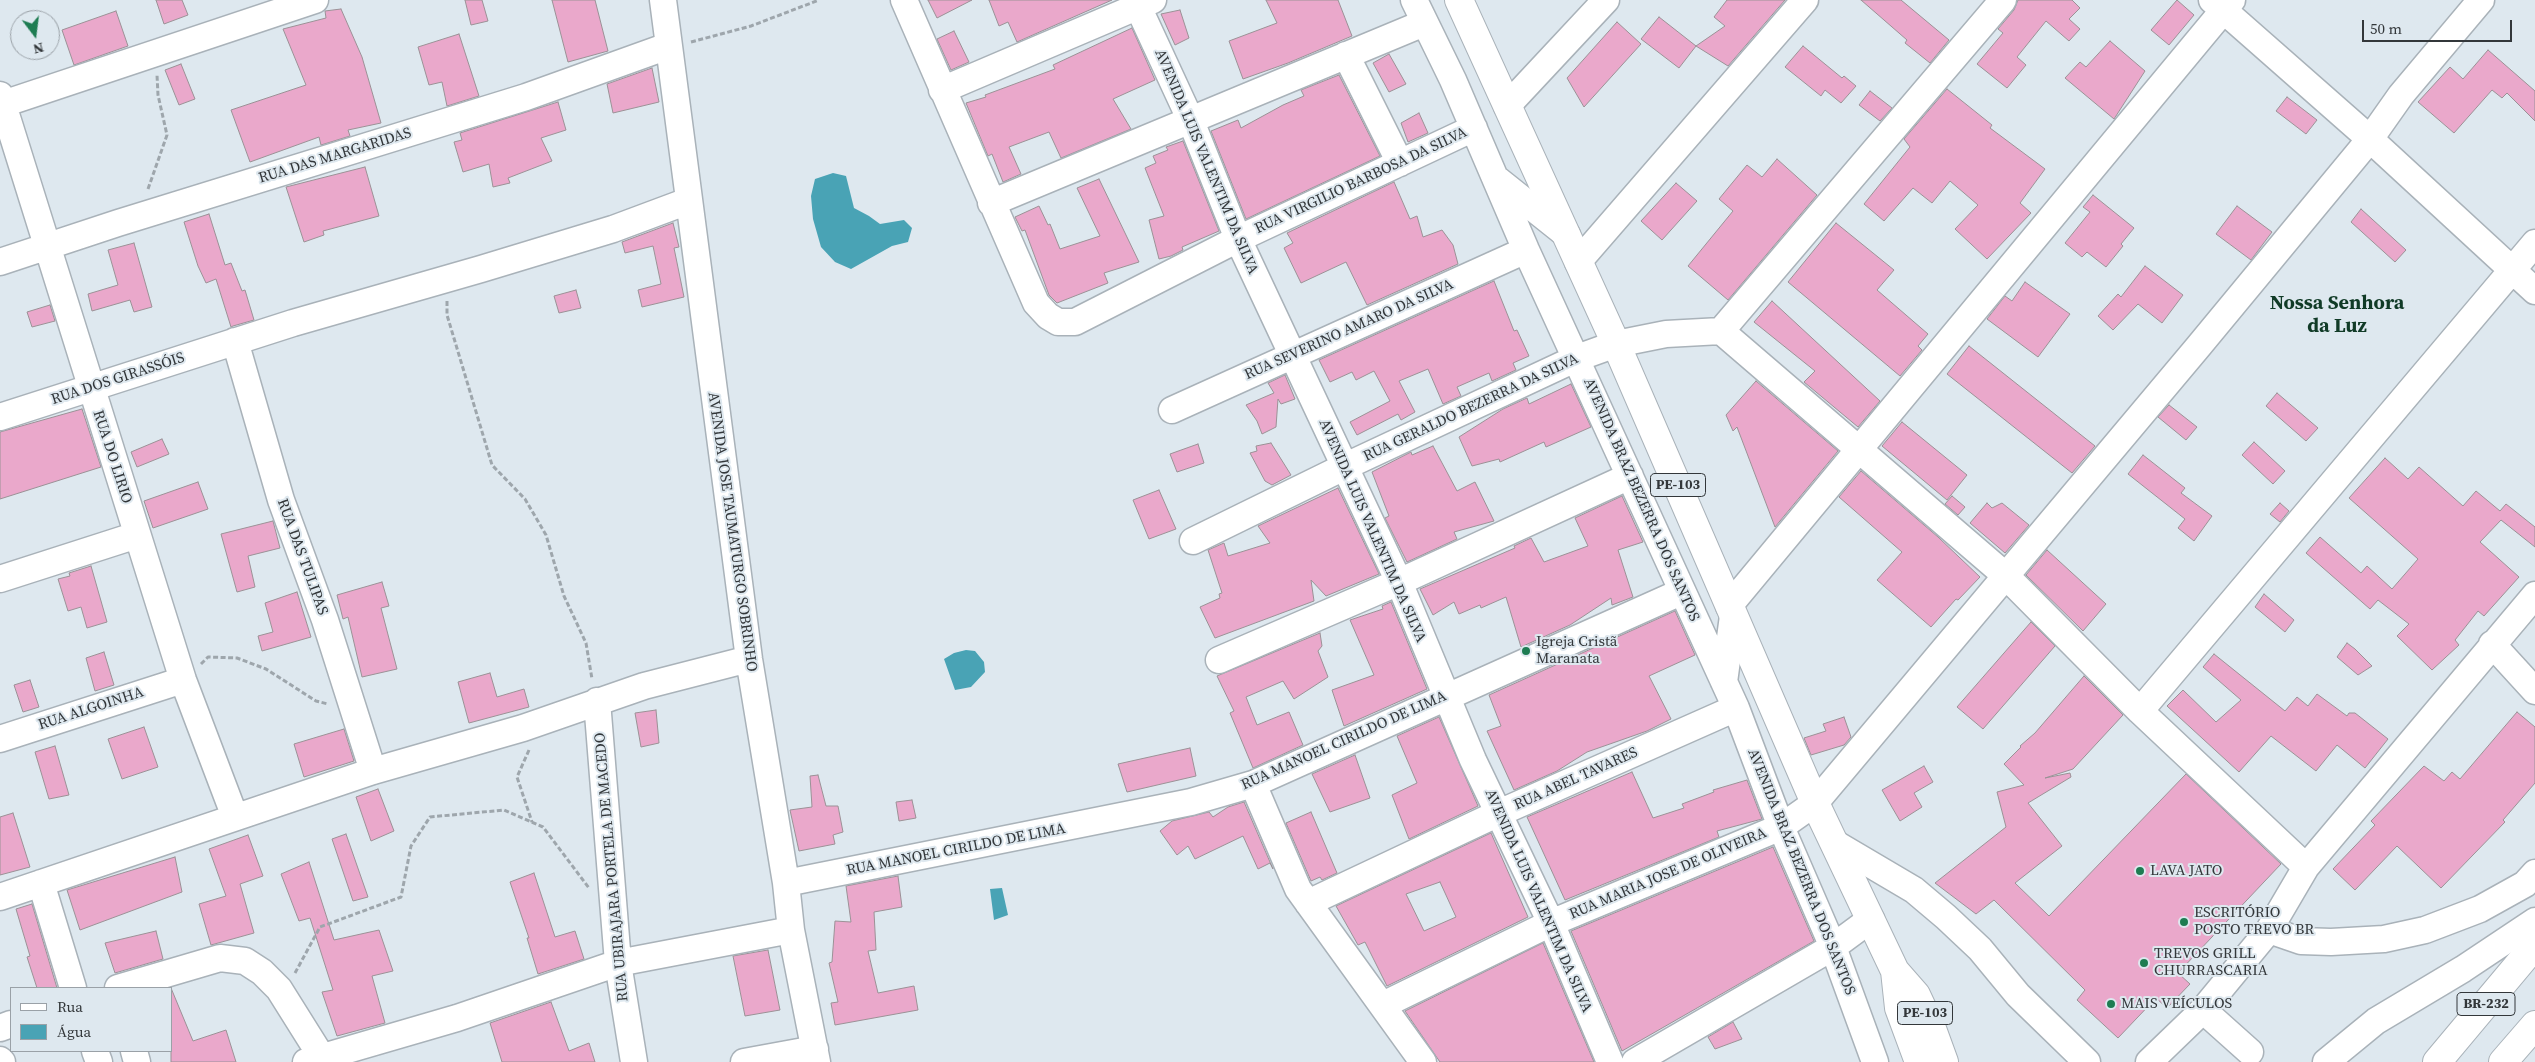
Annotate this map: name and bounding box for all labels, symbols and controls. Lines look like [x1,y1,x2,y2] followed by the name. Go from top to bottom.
[10,10,60,60] north arrow
[2365,10,2515,42] scale bar
[2370,18,2402,39] text: 50 m
[31,38,46,60] text: N
[1150,47,1262,277] street label: AVENIDA LUIS VALENTIM DA SILVA
[256,124,414,188] street label: RUA DAS MARGARIDAS
[1252,124,1470,238] street label: RUA VIRGILIO BARBOSA DA SILVA
[1242,276,1456,384] street label: RUA SEVERINO AMARO DA SILVA
[2270,292,2404,339] district label: Nossa Senhora da Luz
[49,349,187,409] street label: RUA DOS GIRASSÓIS
[1361,350,1581,466] street label: RUA GERALDO BEZERRA DA SILVA
[1579,376,1703,624] street label: AVENIDA BRAZ BEZERRA DOS SANTOS
[703,391,761,673] street label: AVENIDA JOSE TAUMATURGO SOBRINHO
[88,408,136,506] street label: RUA DO LIRIO
[1314,416,1430,646] street label: AVENIDA LUIS VALENTIM DA SILVA
[1650,474,1706,496] road number: PE-103
[273,496,331,618] street label: RUA DAS TULIPAS
[1536,633,1617,668] place label: Igreja Cristã Maranata
[1520,645,1532,657] marker: Igreja Cristã Maranata
[36,683,146,735] street label: RUA ALGOINHA
[1239,688,1449,794] street label: RUA MANOEL CIRILDO DE LIMA
[591,732,633,1002] street label: RUA UBIRAJARA PORTELA DE MACEDO
[1511,744,1641,814] street label: RUA ABEL TAVARES
[1743,746,1859,998] street label: AVENIDA BRAZ BEZERRA DOS SANTOS
[1480,786,1596,1016] street label: AVENIDA LUIS VALENTIM DA SILVA
[845,820,1067,880] street label: RUA MANOEL CIRILDO DE LIMA
[1567,824,1769,924] street label: RUA MARIA JOSE DE OLIVEIRA
[2150,862,2222,880] place label: LAVA JATO
[2134,865,2146,877] marker: LAVA JATO
[2194,904,2314,939] place label: ESCRITÓRIO POSTO TREVO BR
[2178,916,2190,928] marker: ESCRITÓRIO POSTO TREVO BR
[2154,945,2268,980] place label: TREVOS GRILL CHURRASCARIA
[2138,957,2150,969] marker: TREVOS GRILL CHURRASCARIA
[10,987,172,1052] legend
[2457,992,2515,1016] road number: BR-232
[2121,995,2232,1013] place label: MAIS VEÍCULOS
[57,996,83,1017] text: Rua
[2105,998,2117,1010] marker: MAIS VEÍCULOS
[1898,1001,1952,1024] road number: PE-103
[57,1021,91,1042] text: Água

